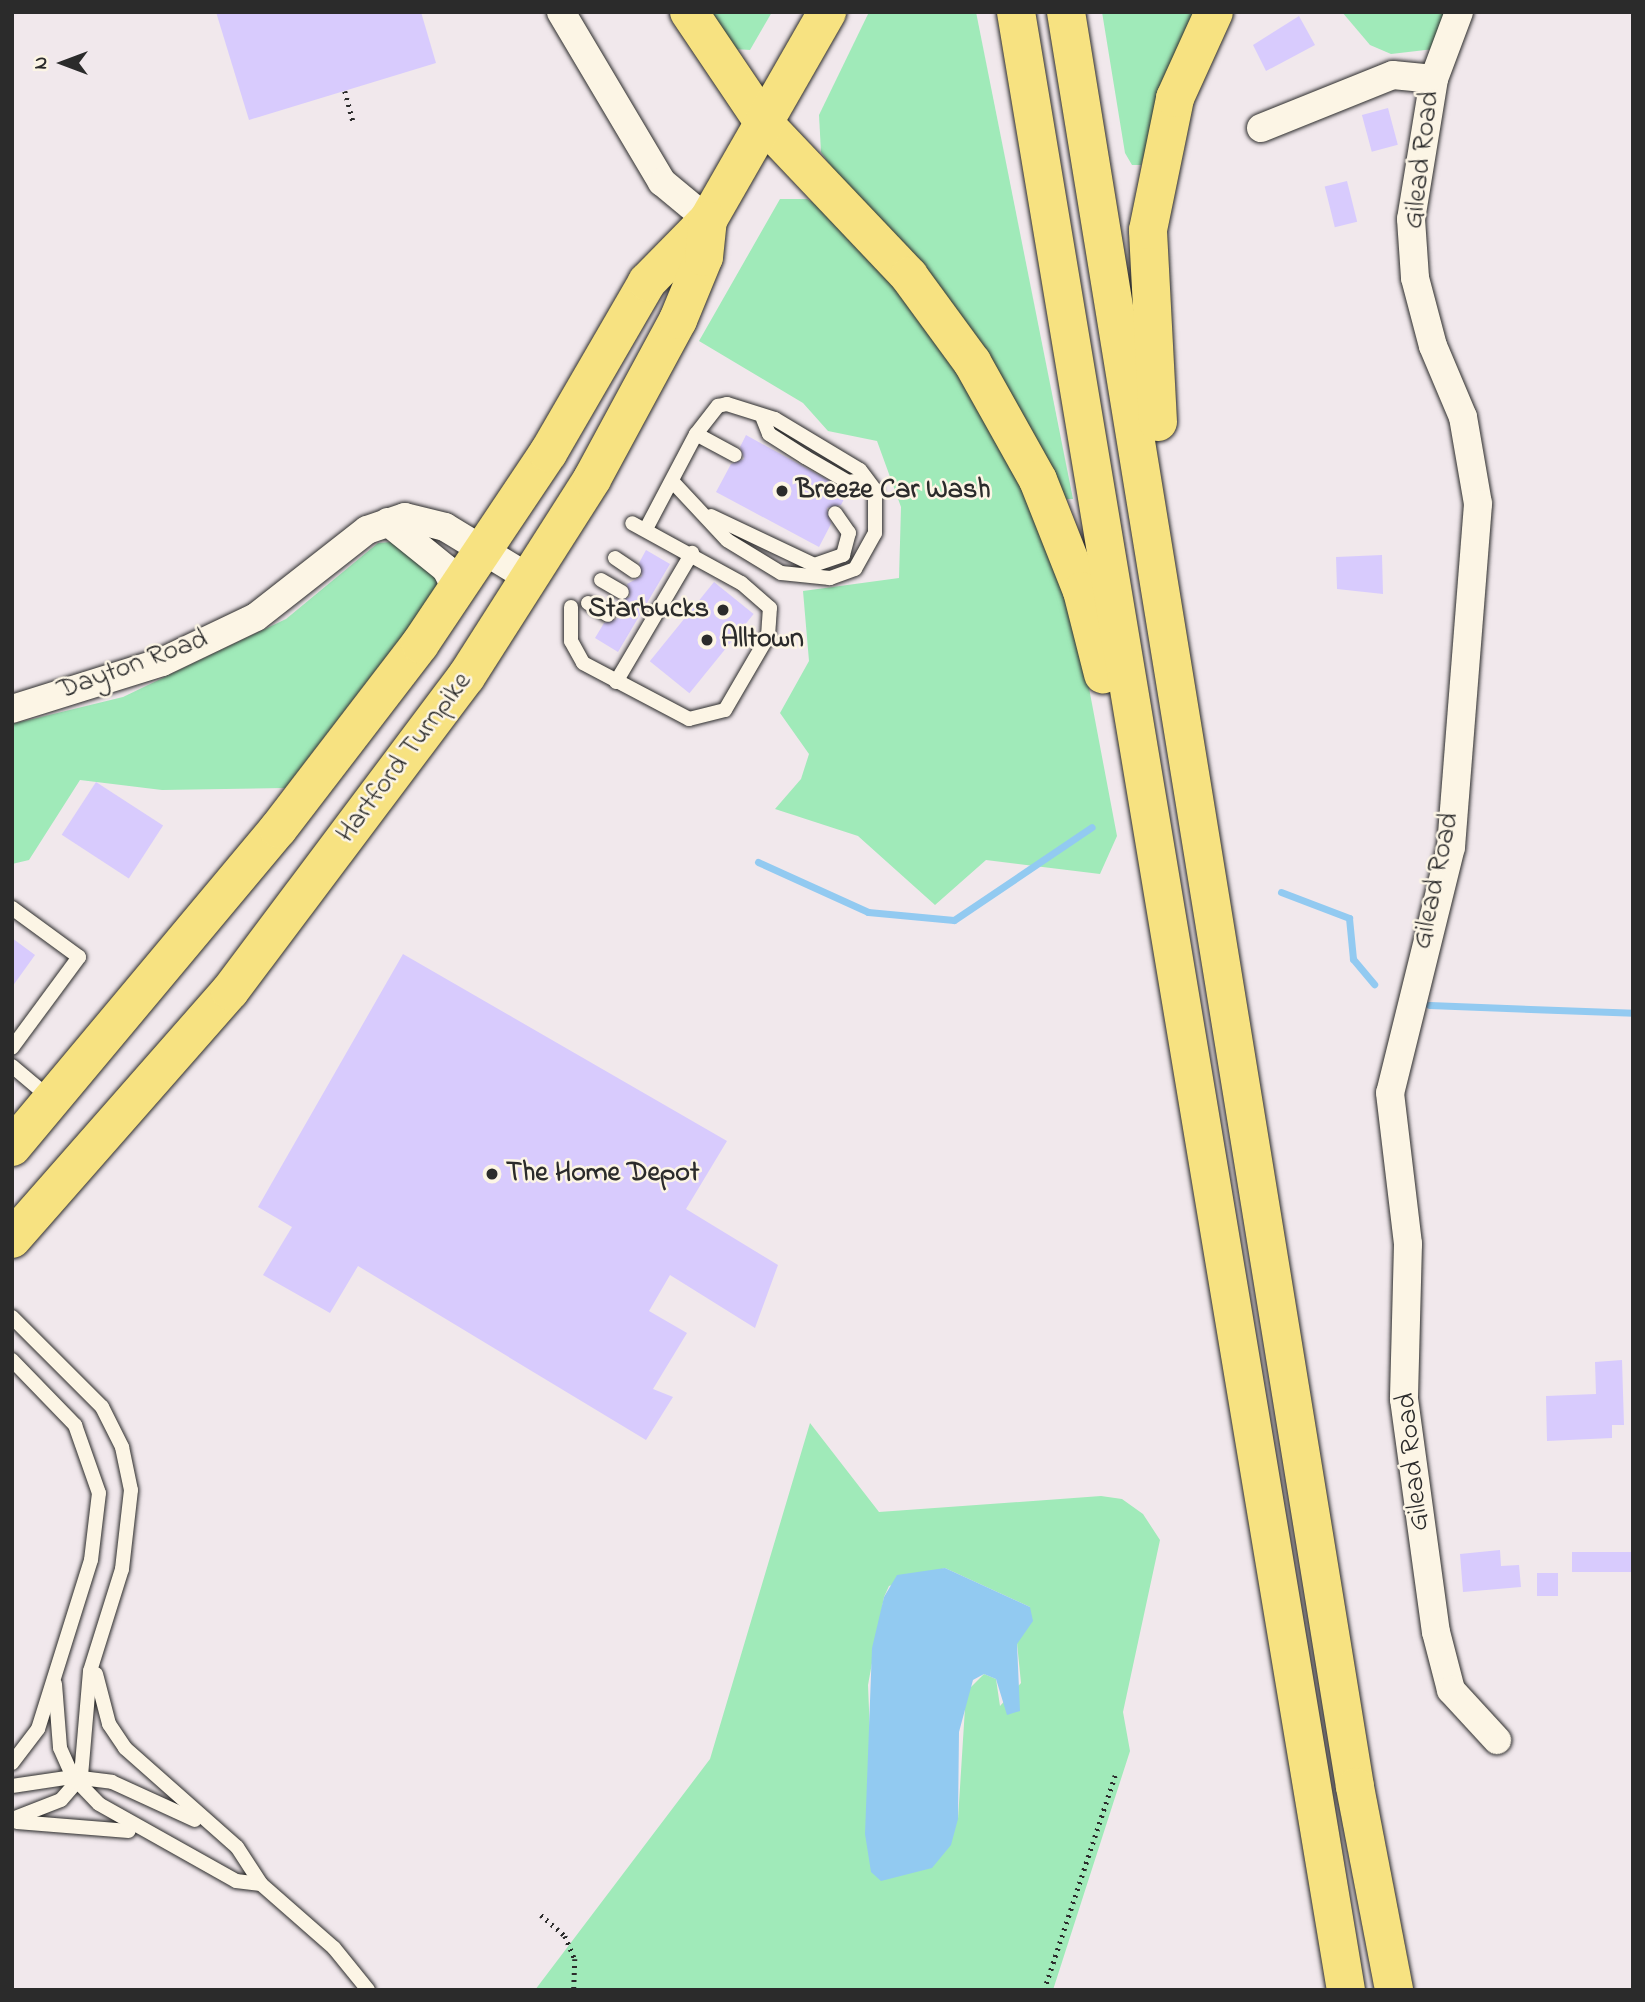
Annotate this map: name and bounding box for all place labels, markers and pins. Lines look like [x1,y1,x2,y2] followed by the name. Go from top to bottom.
[796,474,990,508] place label: Breeze Car Wash
[774,483,790,499] marker: Breeze Car Wash
[588,593,709,627] place label: Starbucks
[715,602,731,618] marker: Starbucks
[721,623,804,657] place label: Alltown
[699,632,715,648] marker: Alltown
[506,1157,699,1191] place label: The Home Depot
[484,1166,500,1182] marker: The Home Depot

